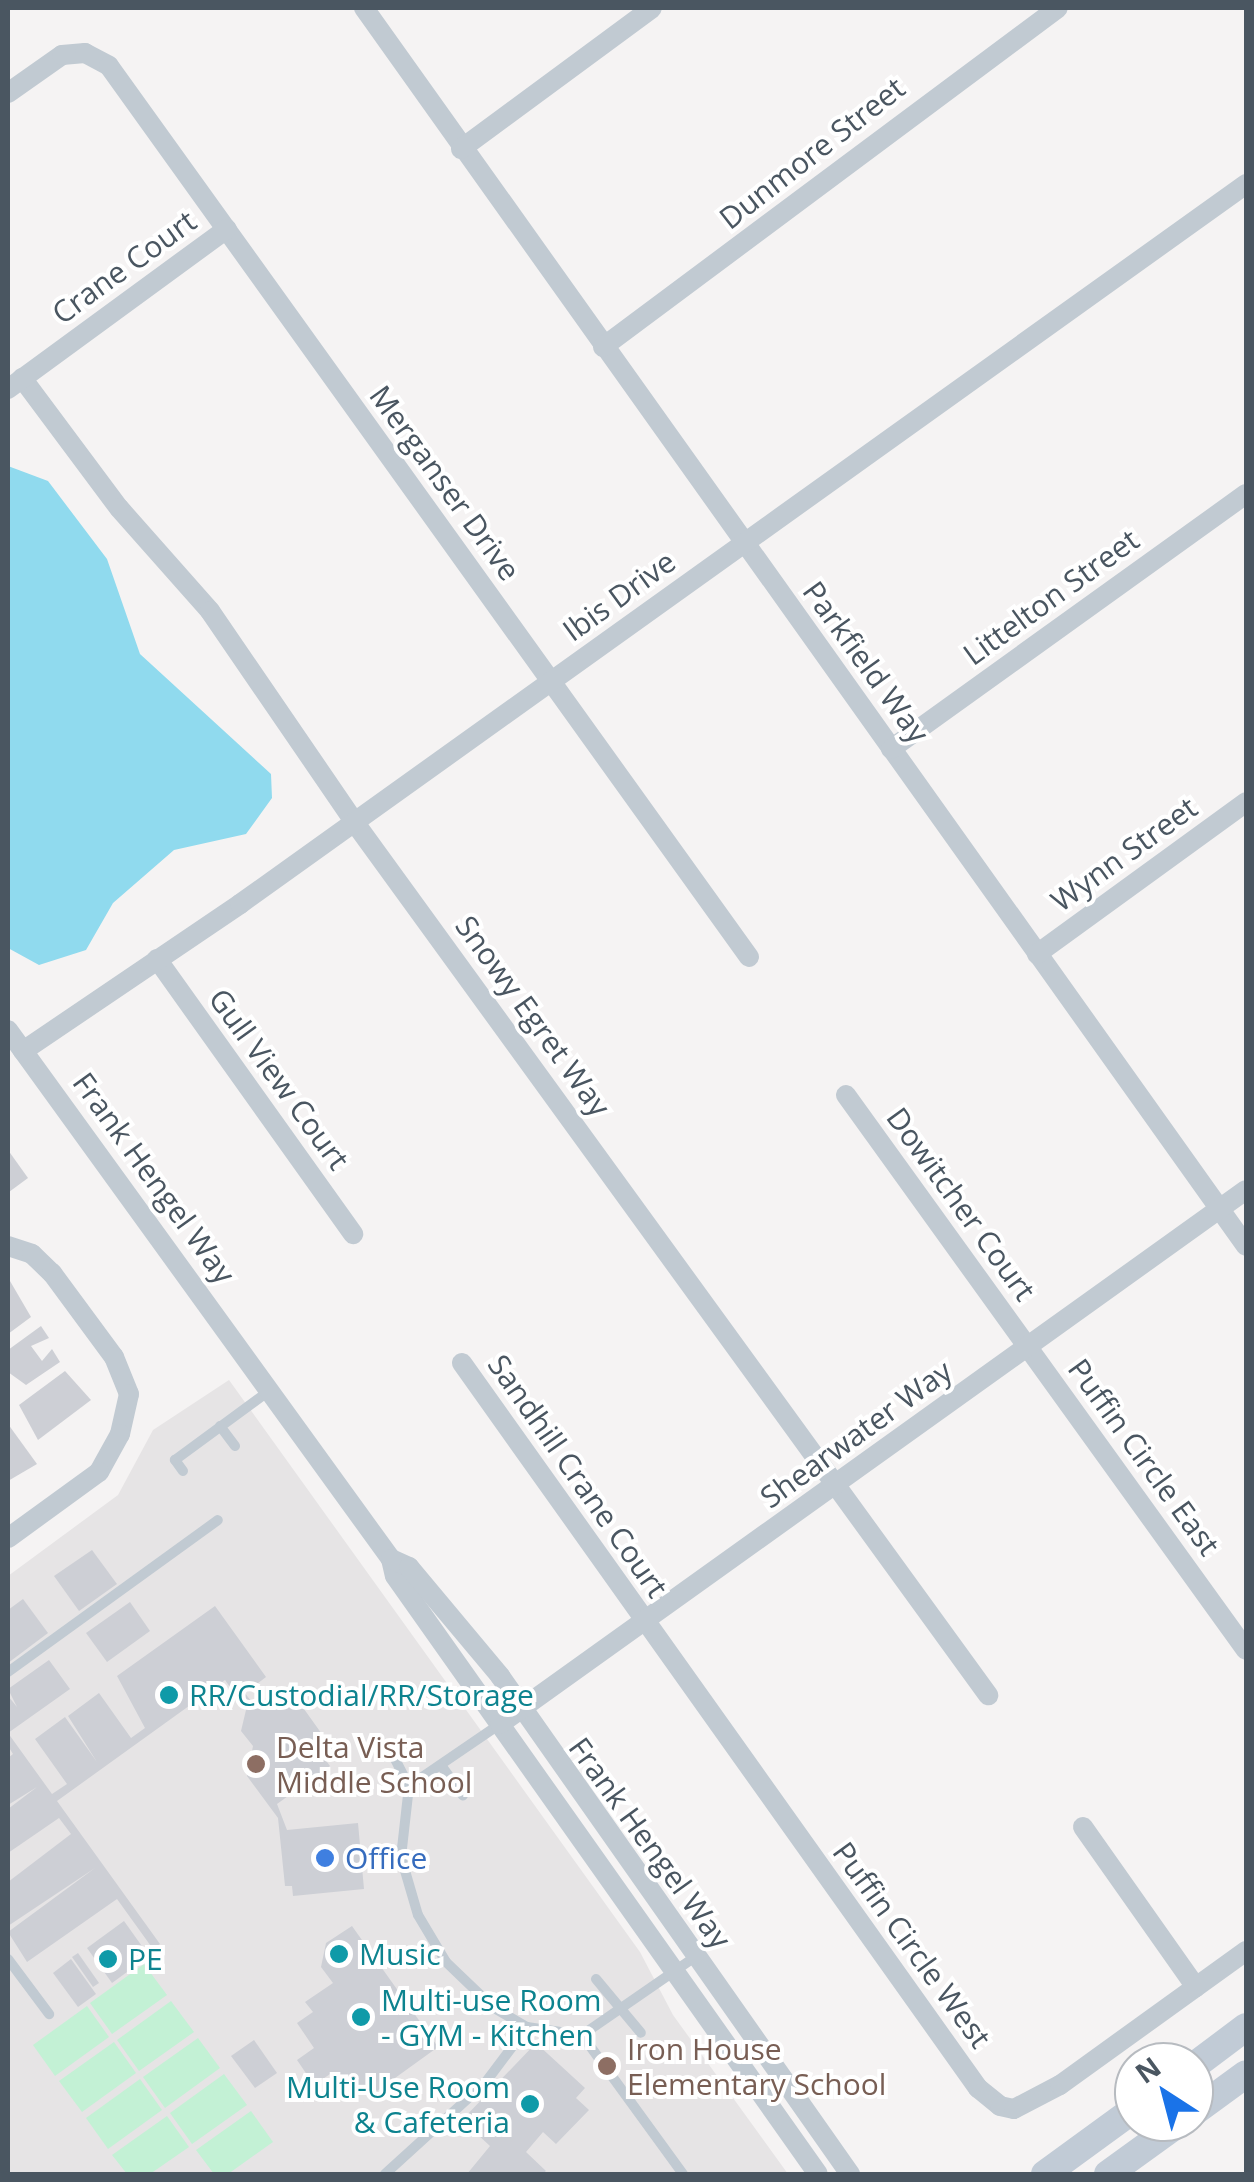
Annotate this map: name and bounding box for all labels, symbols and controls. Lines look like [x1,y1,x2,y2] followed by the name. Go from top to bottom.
[712,70,912,236] street label: Dunmore Street
[45,203,203,331] street label: Crane Court
[362,379,528,587] street label: Merganser Drive
[956,521,1146,673] street label: Littelton Street
[556,543,682,649] street label: Ibis Drive
[795,574,937,750] street label: Parkfield Way
[1044,789,1204,919] street label: Wynn Street
[448,909,618,1123] street label: Snowy Egret Way
[201,982,357,1176] street label: Gull View Court
[65,1066,243,1290] street label: Frank Hengel Way
[879,1101,1043,1307] street label: Dowitcher Court
[481,1348,675,1604] street label: Sandhill Crane Court
[1061,1352,1227,1562] street label: Puffin Circle East
[753,1353,959,1515] street label: Shearwater Way
[189,1677,534,1713] place label: RR/Custodial/RR/Storage
[158,1684,180,1706] marker: RR/Custodial/RR/Storage
[276,1729,472,1800] place label: Delta Vista Middle School
[561,1731,739,1955] street label: Frank Hengel Way
[245,1753,267,1775] marker: Delta Vista Middle School
[825,1835,999,2055] street label: Puffin Circle West
[345,1840,427,1876] place label: Office
[314,1847,336,1869] marker: Office
[359,1936,441,1972] place label: Music
[128,1941,163,1977] place label: PE
[328,1943,350,1965] marker: Music
[97,1948,119,1970] marker: PE
[381,1982,602,2052] place label: Multi-use Room - GYM - Kitchen
[350,2006,372,2028] marker: Multi-use Room - GYM - Kitchen
[627,2031,886,2102] place label: Iron House Elementary School
[1114,2042,1214,2142] north arrow
[1127,2047,1168,2091] text: N
[596,2055,618,2077] marker: Iron House Elementary School
[286,2069,510,2140] place label: Multi-Use Room & Cafeteria
[519,2093,541,2115] marker: Multi-Use Room & Cafeteria

